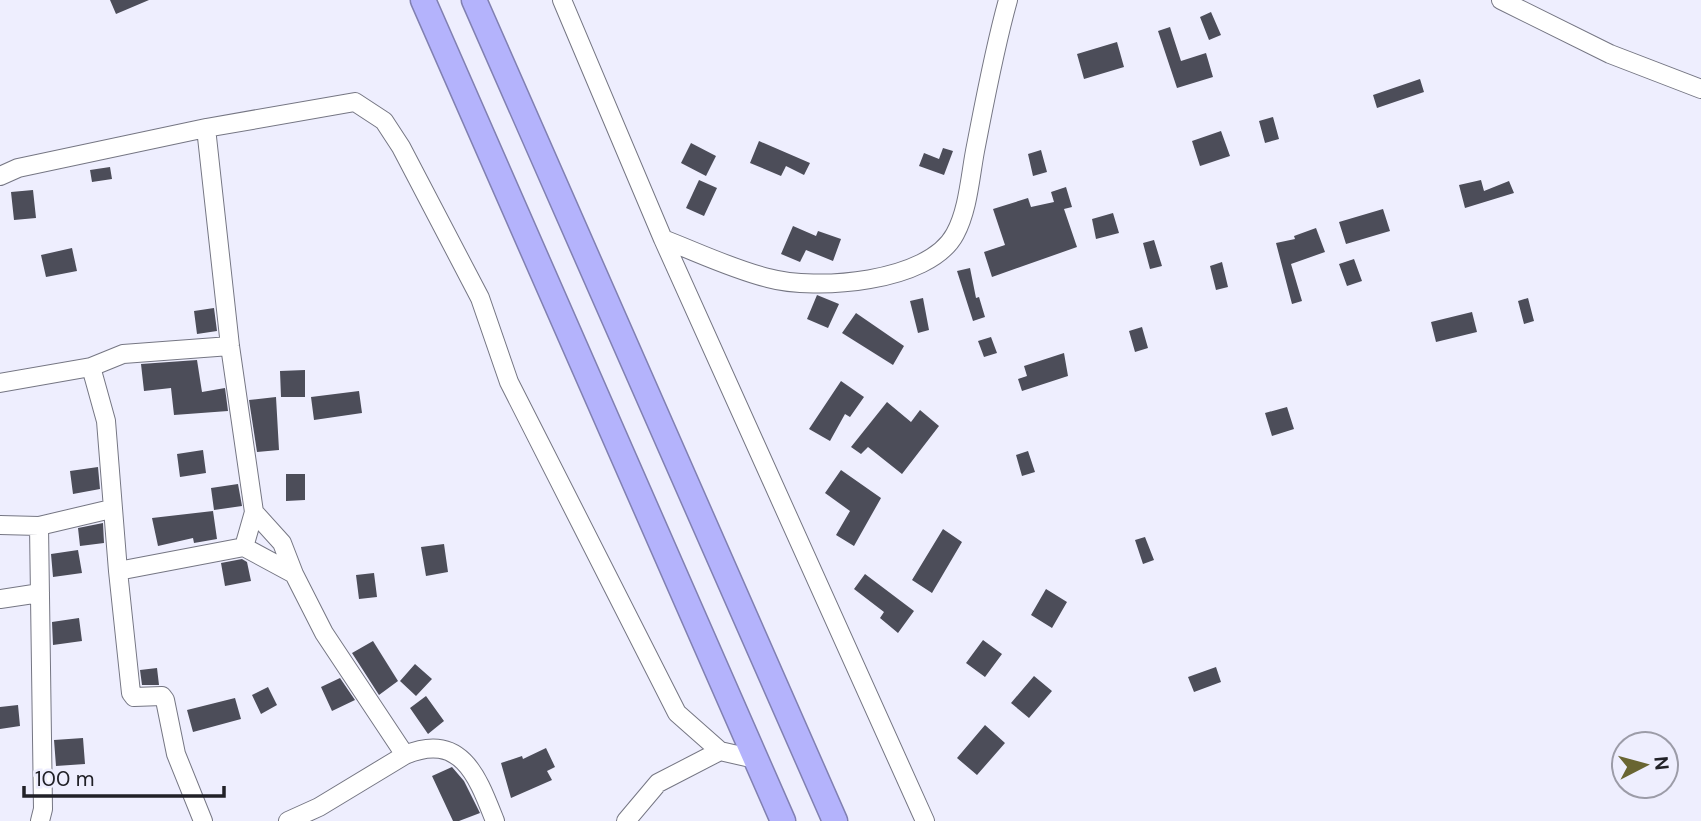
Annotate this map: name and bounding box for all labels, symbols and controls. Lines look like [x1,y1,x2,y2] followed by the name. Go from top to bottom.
[1610,730,1680,800] north arrow
[24,754,224,798] scale bar
[1648,755,1675,771] text: N
[35,765,95,793] text: 100 m

